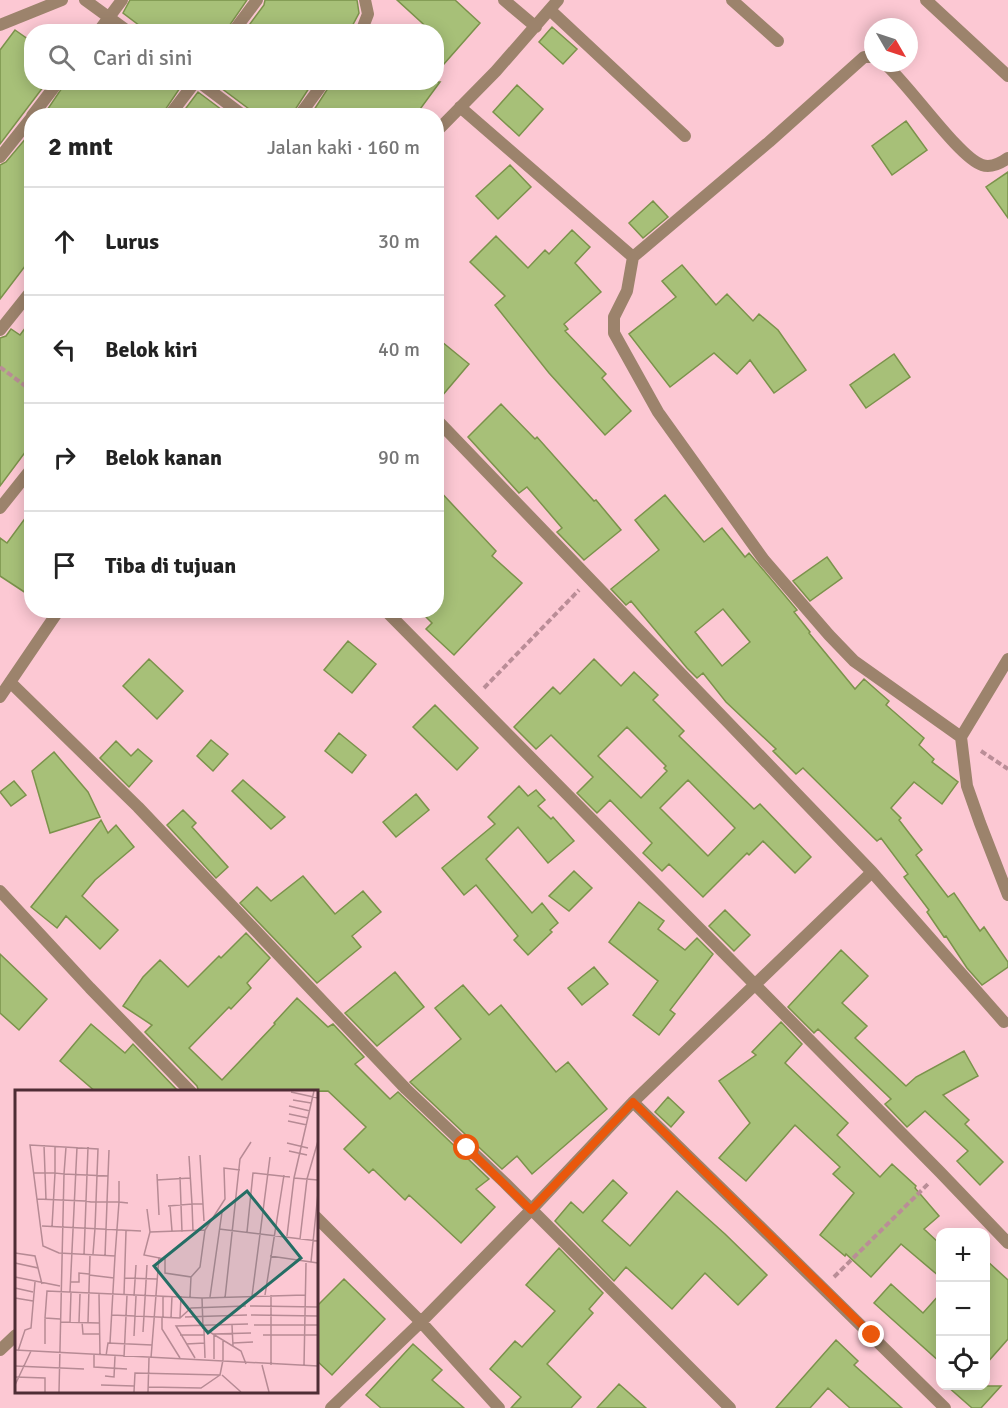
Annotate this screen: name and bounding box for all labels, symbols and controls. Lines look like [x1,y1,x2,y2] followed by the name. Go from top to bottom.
[864,18,918,72] north arrow
[24,24,444,90] search box
[45,41,78,74] icon: search
[93,44,193,71] text: Cari di sini
[48,131,113,163] text: 2 mnt
[267,135,420,160] text: Jalan kaki · 160 m
[48,225,81,258] icon: ahead
[105,228,159,255] text: Lurus
[378,229,420,254] text: 30 m
[48,333,81,366] icon: left
[105,336,198,363] text: Belok kiri
[378,337,420,362] text: 40 m
[48,441,81,474] icon: right
[105,444,222,471] text: Belok kanan
[378,445,420,470] text: 90 m
[48,549,81,582] icon: arrive
[105,552,236,579] text: Tiba di tujuan
[15,1090,318,1393] inset map
[453,1134,479,1160] route start
[936,1228,990,1390] map controls
[936,1228,990,1282] button: +
[936,1282,990,1336] button: −
[858,1321,884,1347] route end
[936,1336,990,1390] button: locate

